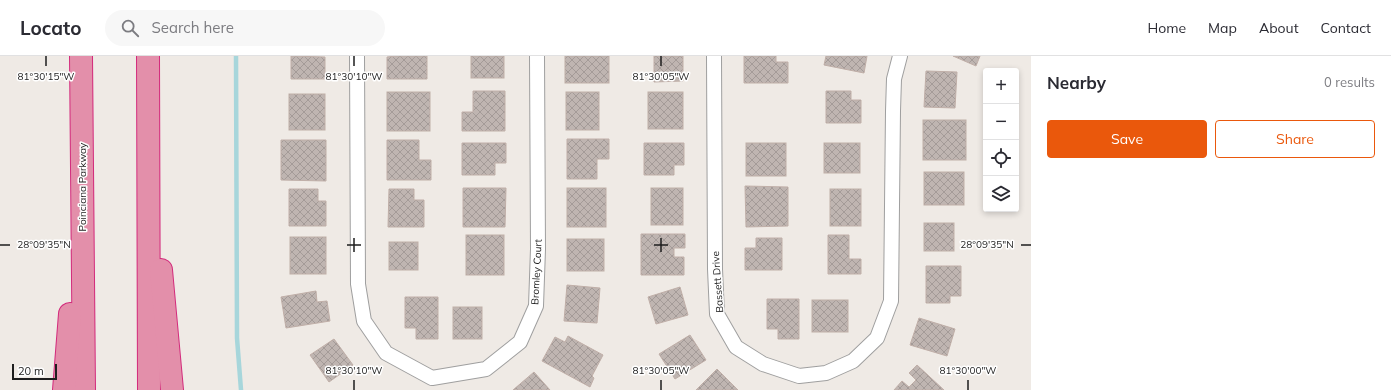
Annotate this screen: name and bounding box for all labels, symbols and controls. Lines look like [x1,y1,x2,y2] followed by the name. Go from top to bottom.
[105,10,385,46] search box
[20,16,81,40] text: Locato
[119,17,141,39] icon: search
[151,18,234,37] text: Search here
[1147,19,1186,37] text: Home
[1208,19,1237,37] text: Map
[1259,19,1299,37] text: About
[1321,19,1371,37] text: Contact
[983,68,1019,212] map controls
[983,68,1019,104] button: +
[18,70,74,83] text: 81°30'15"W
[326,70,382,83] text: 81°30'10"W
[633,70,689,83] text: 81°30'05"W
[1047,72,1106,93] text: Nearby
[1324,74,1375,90] text: 0 results
[983,104,1019,140] button: −
[1047,120,1207,158] button: Save
[1215,120,1375,158] button: Share
[983,140,1019,176] button: locate
[76,142,89,231] street label: Poinciana Parkway
[983,176,1019,212] button: layers
[17,238,71,251] text: 28°09'35"N
[528,238,545,305] street label: Bromley Court
[960,238,1014,251] text: 28°09'35"N
[709,251,726,313] street label: Bassett Drive
[12,362,57,381] scale bar
[18,364,44,378] text: 20 m
[326,364,382,377] text: 81°30'10"W
[633,364,689,377] text: 81°30'05"W
[940,364,996,377] text: 81°30'00"W

